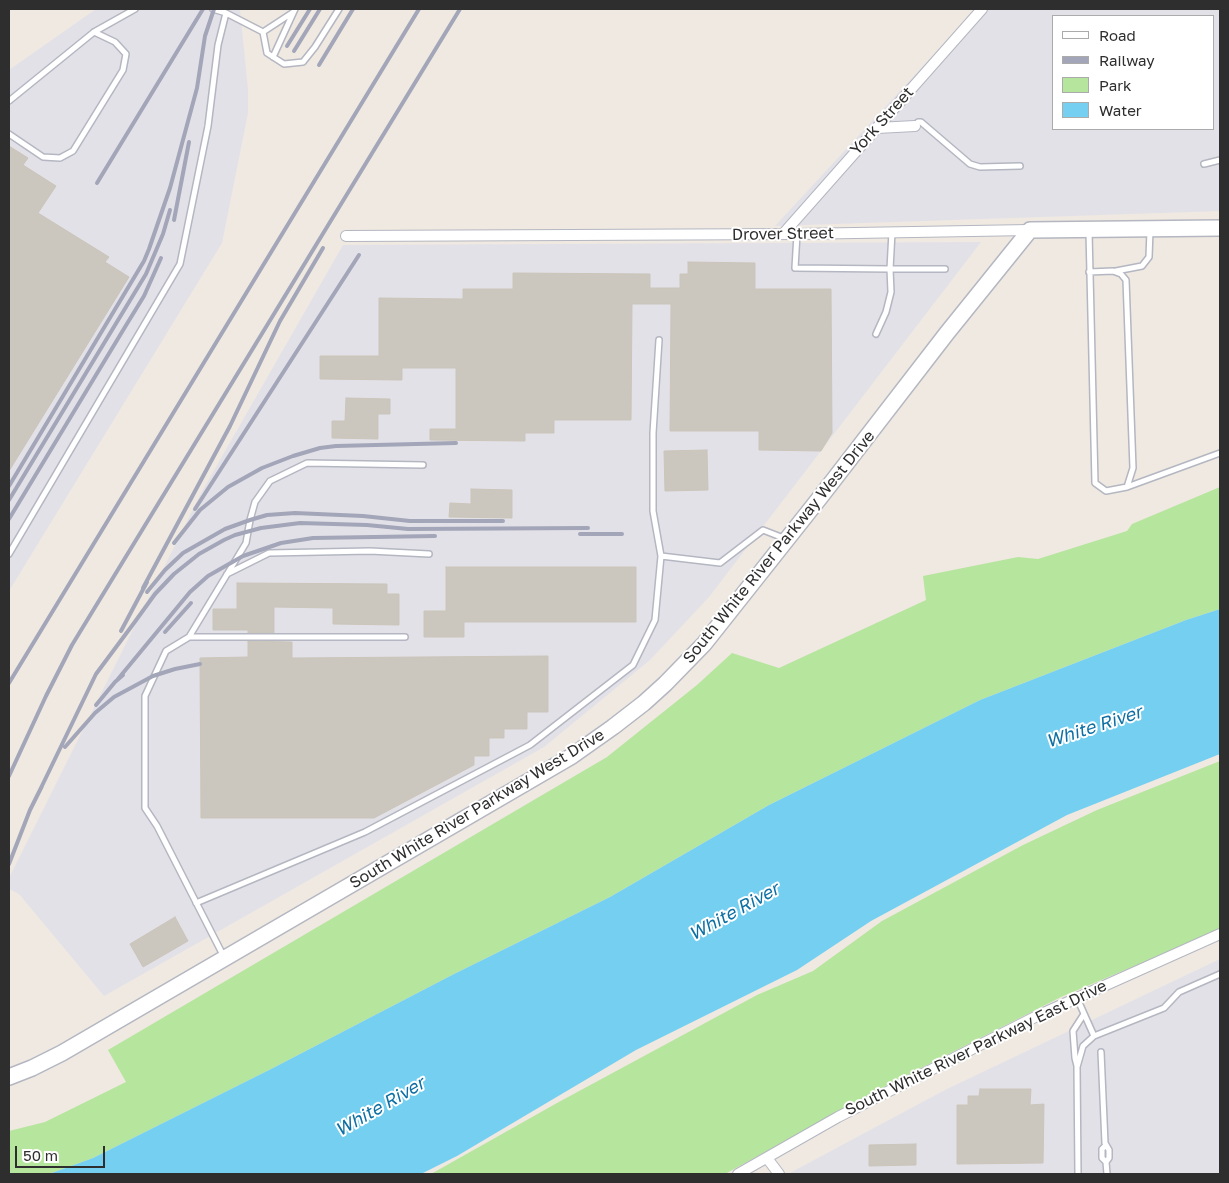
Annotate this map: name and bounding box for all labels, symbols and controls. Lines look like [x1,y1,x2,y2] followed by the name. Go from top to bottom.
[1052,15,1214,130] legend
[1099,26,1136,44] text: Road
[1099,51,1155,69] text: Railway
[1099,76,1131,94] text: Park
[846,83,918,159] street label: York Street
[1099,101,1142,119] text: Water
[732,224,834,244] street label: Drover Street
[679,427,879,667] street label: South White River Parkway West Drive
[1043,701,1145,753] water label: White River
[346,725,608,893] street label: South White River Parkway West Drive
[685,878,783,946] water label: White River
[842,976,1110,1120] street label: South White River Parkway East Drive
[331,1073,429,1141] water label: White River
[18,1136,108,1168] scale bar
[23,1146,58,1164] text: 50 m

